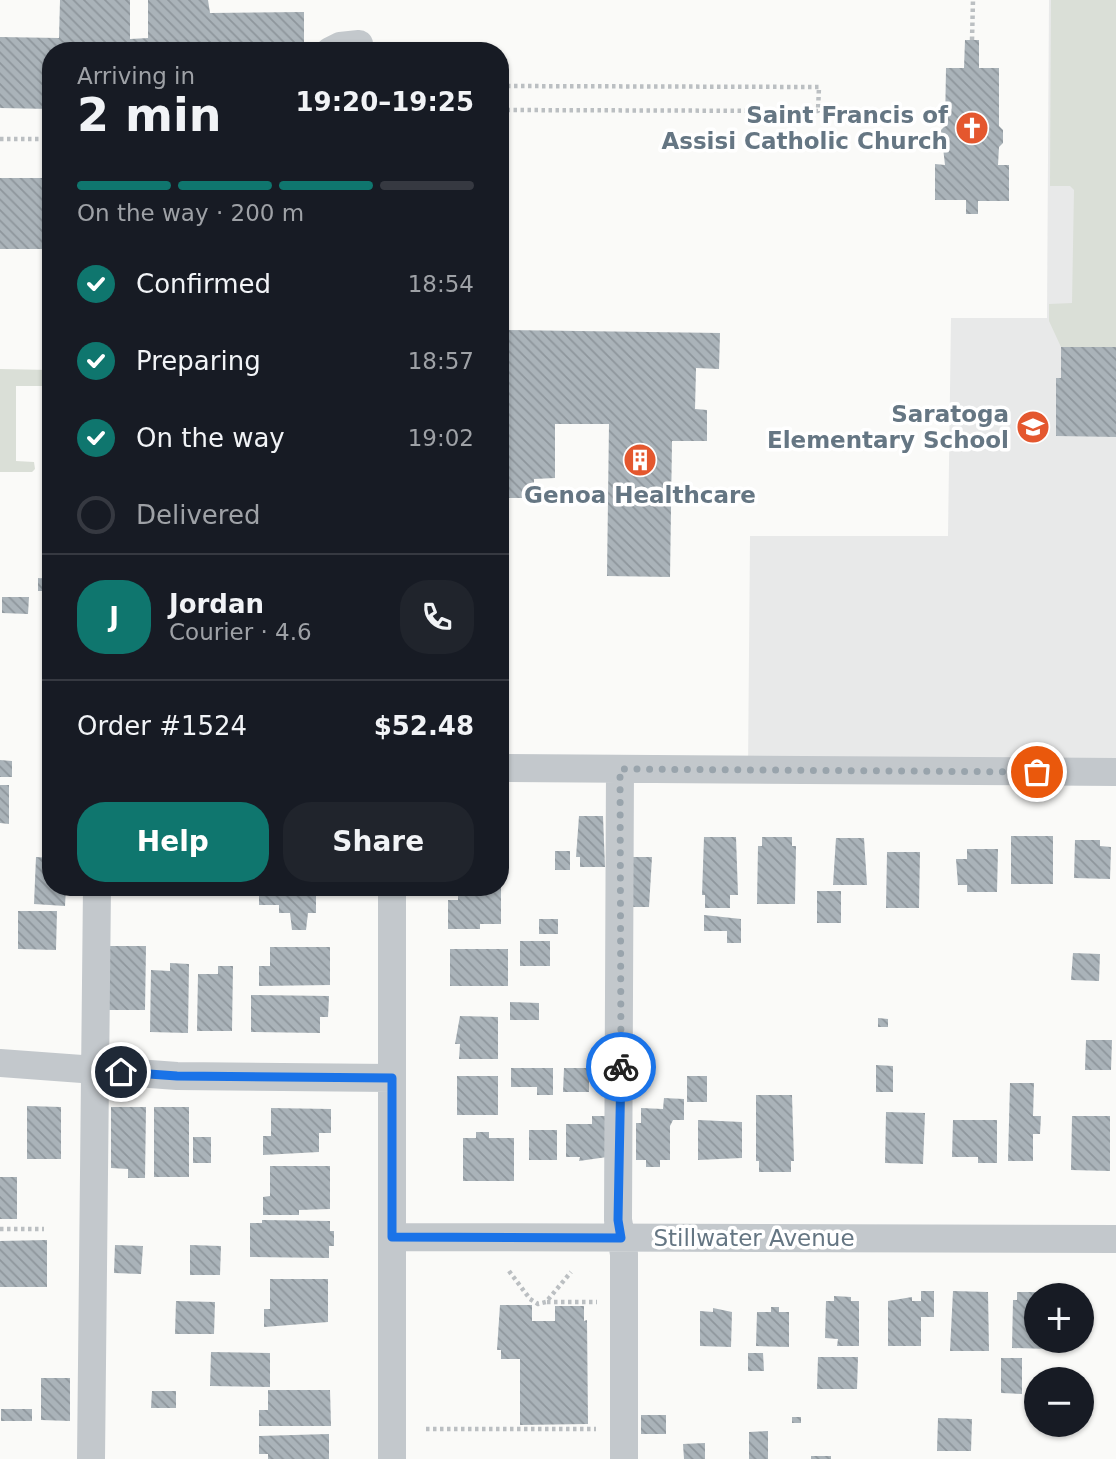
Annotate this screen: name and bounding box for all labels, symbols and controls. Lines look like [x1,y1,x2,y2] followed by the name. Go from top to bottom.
[77,63,195,89] text: Arriving in
[295,87,474,117] text: 19:20–19:25
[77,88,221,142] text: 2 min
[661,102,949,154] place label: Saint Francis of Assisi Catholic Church
[953,109,991,147] church icon: Saint Francis of Assisi Catholic Church
[77,200,304,226] text: On the way · 200 m
[77,265,115,303] icon: check
[136,269,271,299] text: Confirmed
[408,271,474,297] text: 18:54
[77,342,115,380] icon: check
[136,346,261,376] text: Preparing
[408,348,474,374] text: 18:57
[767,401,1009,453] place label: Saratoga Elementary School
[1014,408,1052,446] school or university icon: Saratoga Elementary School
[77,419,115,457] icon: check
[136,423,285,453] text: On the way
[408,425,474,451] text: 19:02
[621,441,659,479] building icon: Genoa Healthcare
[524,482,756,508] place label: Genoa Healthcare
[136,500,260,530] text: Delivered
[400,580,474,654] button: phone
[169,589,264,619] text: Jordan
[109,602,119,632] text: J
[169,619,312,645] text: Courier · 4.6
[77,711,247,741] text: Order #1524
[374,711,474,741] text: $52.48
[1007,742,1067,802] pin
[1018,753,1056,791] icon: bag
[77,802,269,882] button: Help
[283,802,474,882] button: Share
[586,1032,656,1102] courier
[91,1042,151,1102] pin
[602,1048,640,1086] icon: bike
[102,1053,140,1091] icon: home
[653,1225,855,1251] street label: Stillwater Avenue
[1024,1283,1094,1437] map controls
[1024,1283,1094,1353] button: +
[1024,1367,1094,1437] button: −

